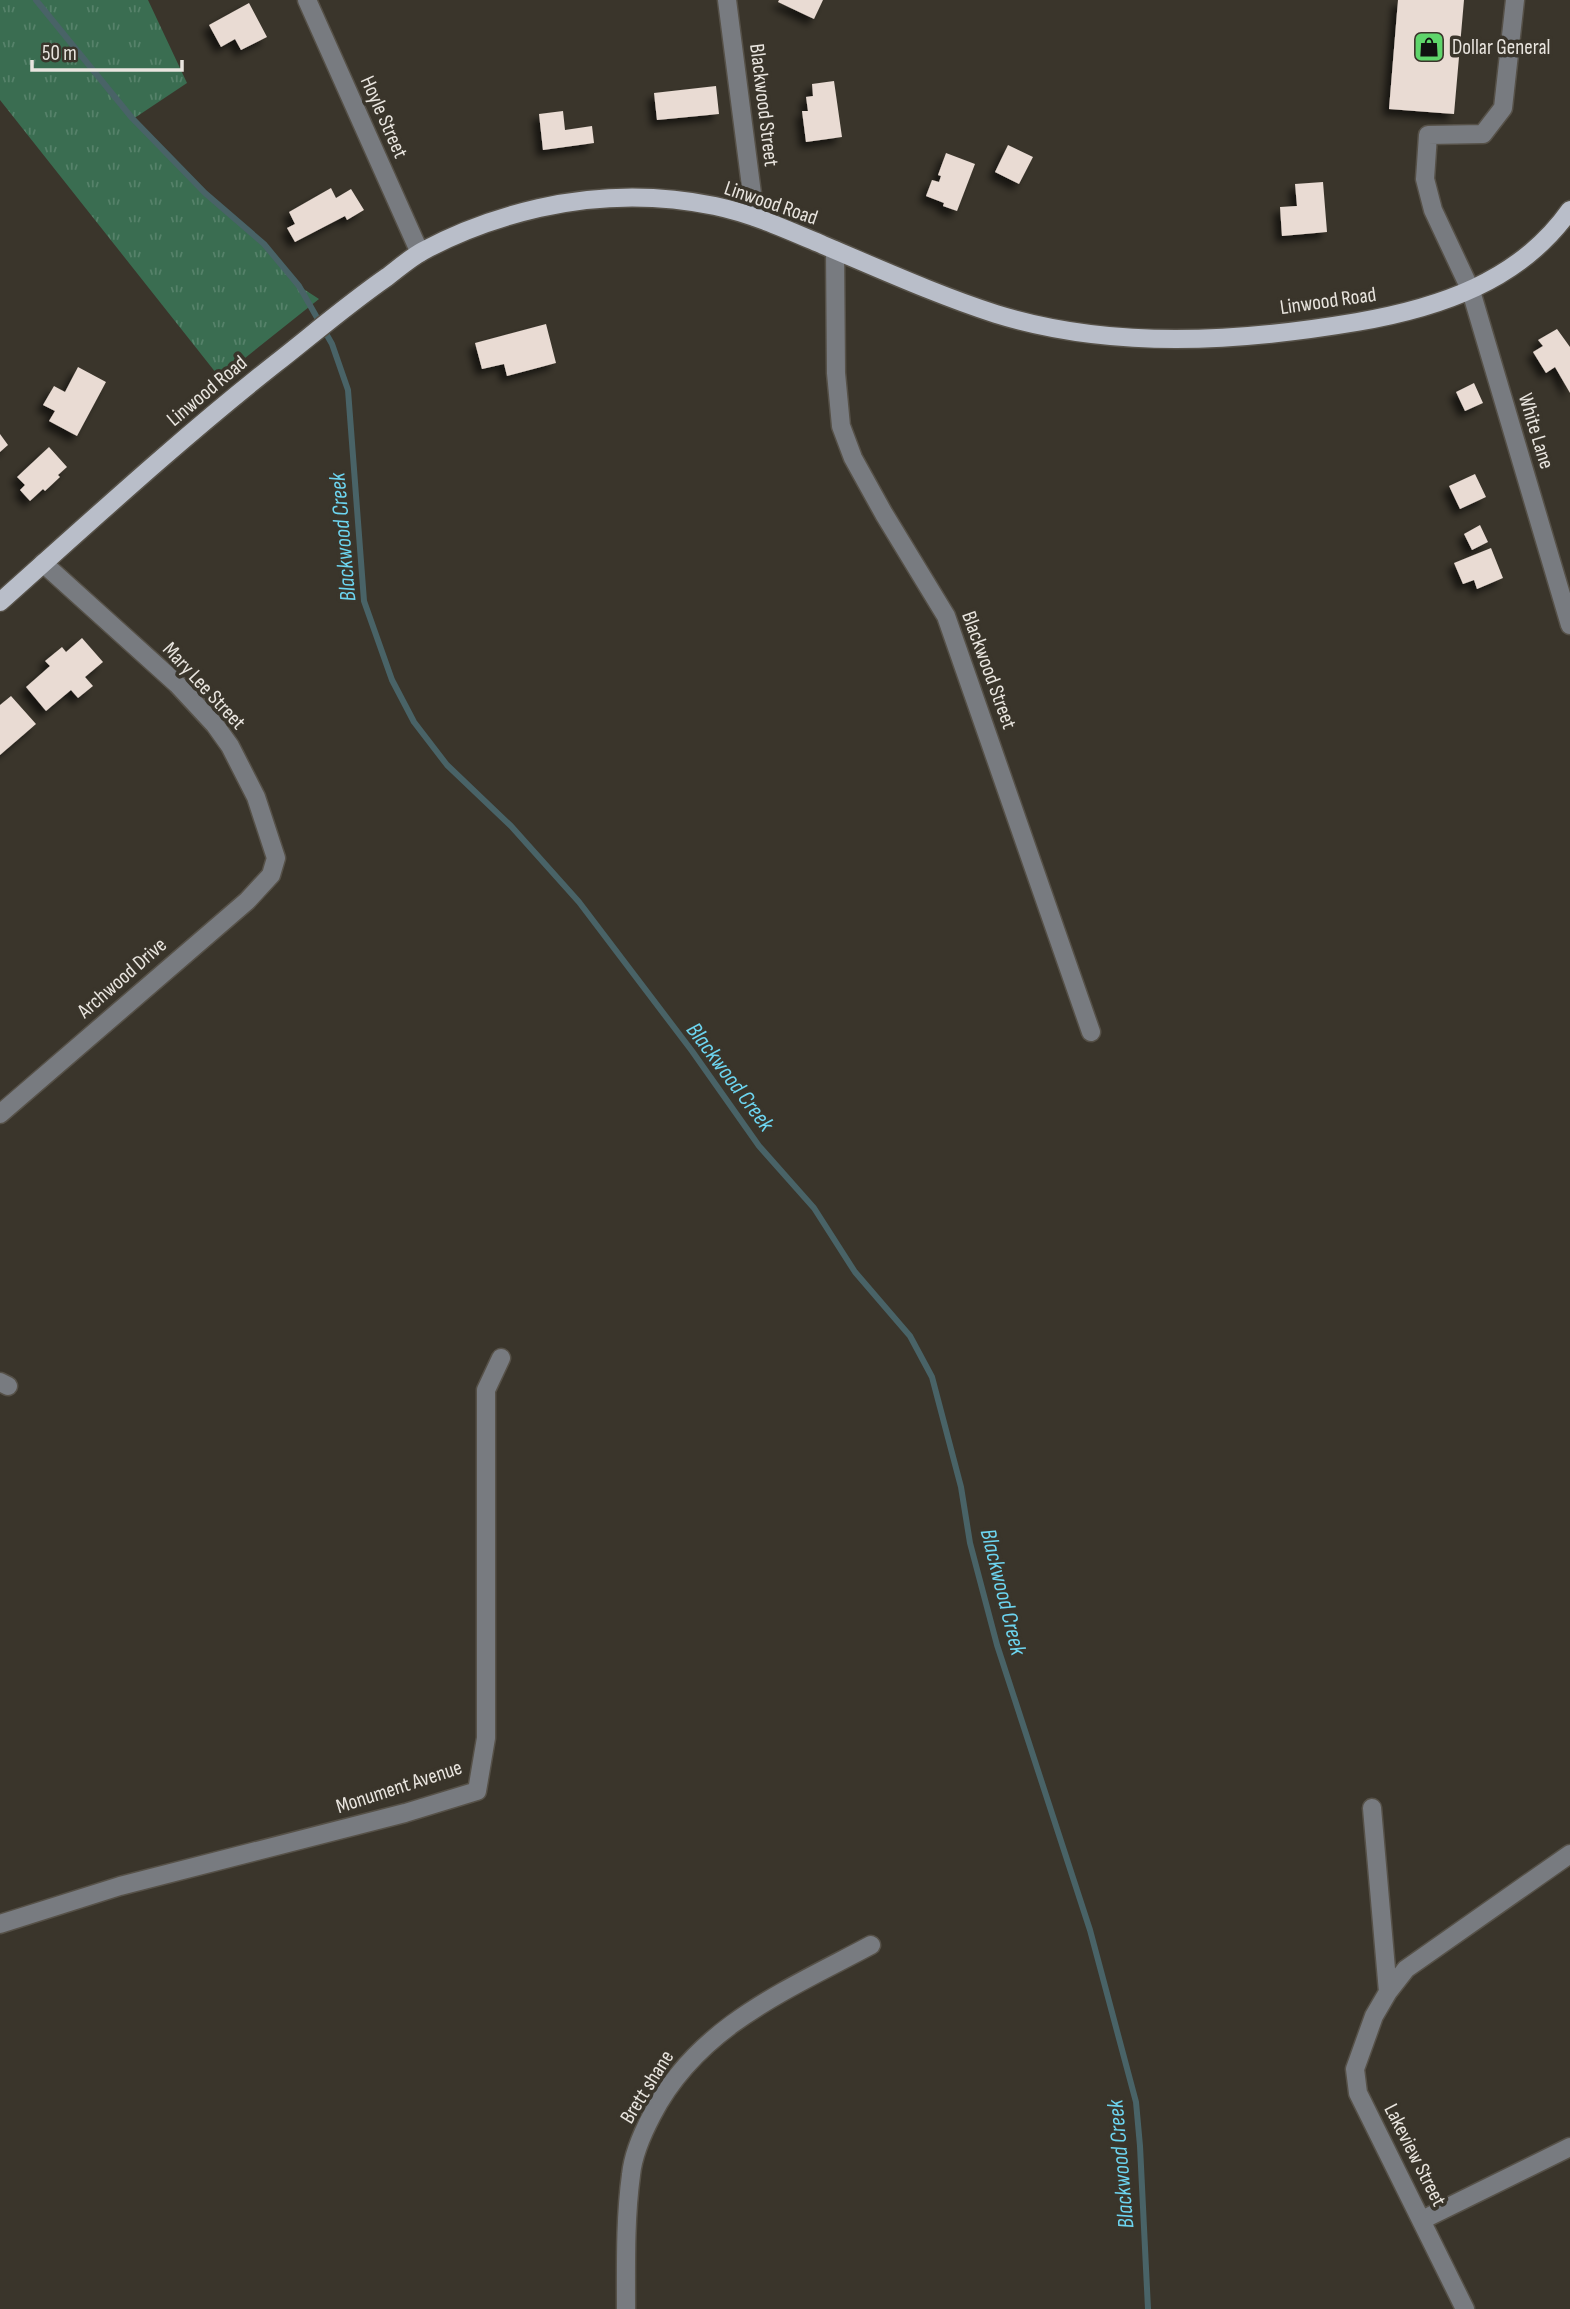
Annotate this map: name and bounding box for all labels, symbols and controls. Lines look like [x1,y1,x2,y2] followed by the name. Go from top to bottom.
[32,28,182,72] scale bar
[1412,30,1446,64] shop icon: Dollar General
[1452,35,1550,60] place label: Dollar General
[42,41,77,66] text: 50 m
[744,42,784,168] street label: Blackwood Street
[355,72,413,162] street label: Hoyle Street
[721,175,821,231] street label: Linwood Road
[1278,282,1378,320] street label: Linwood Road
[162,350,252,432] street label: Linwood Road
[1513,390,1559,472] street label: White Lane
[323,470,363,603] water label: Blackwood Creek
[956,608,1022,732] street label: Blackwood Street
[157,637,251,735] street label: Mary Lee Street
[71,932,172,1024] street label: Archwood Drive
[680,1017,781,1138] water label: Blackwood Creek
[974,1526,1033,1659] water label: Blackwood Creek
[333,1755,465,1819] street label: Monument Avenue
[615,2046,679,2128] street label: Brett shane
[1101,2097,1141,2230] water label: Blackwood Creek
[1379,2100,1451,2210] street label: Lakeview Street

